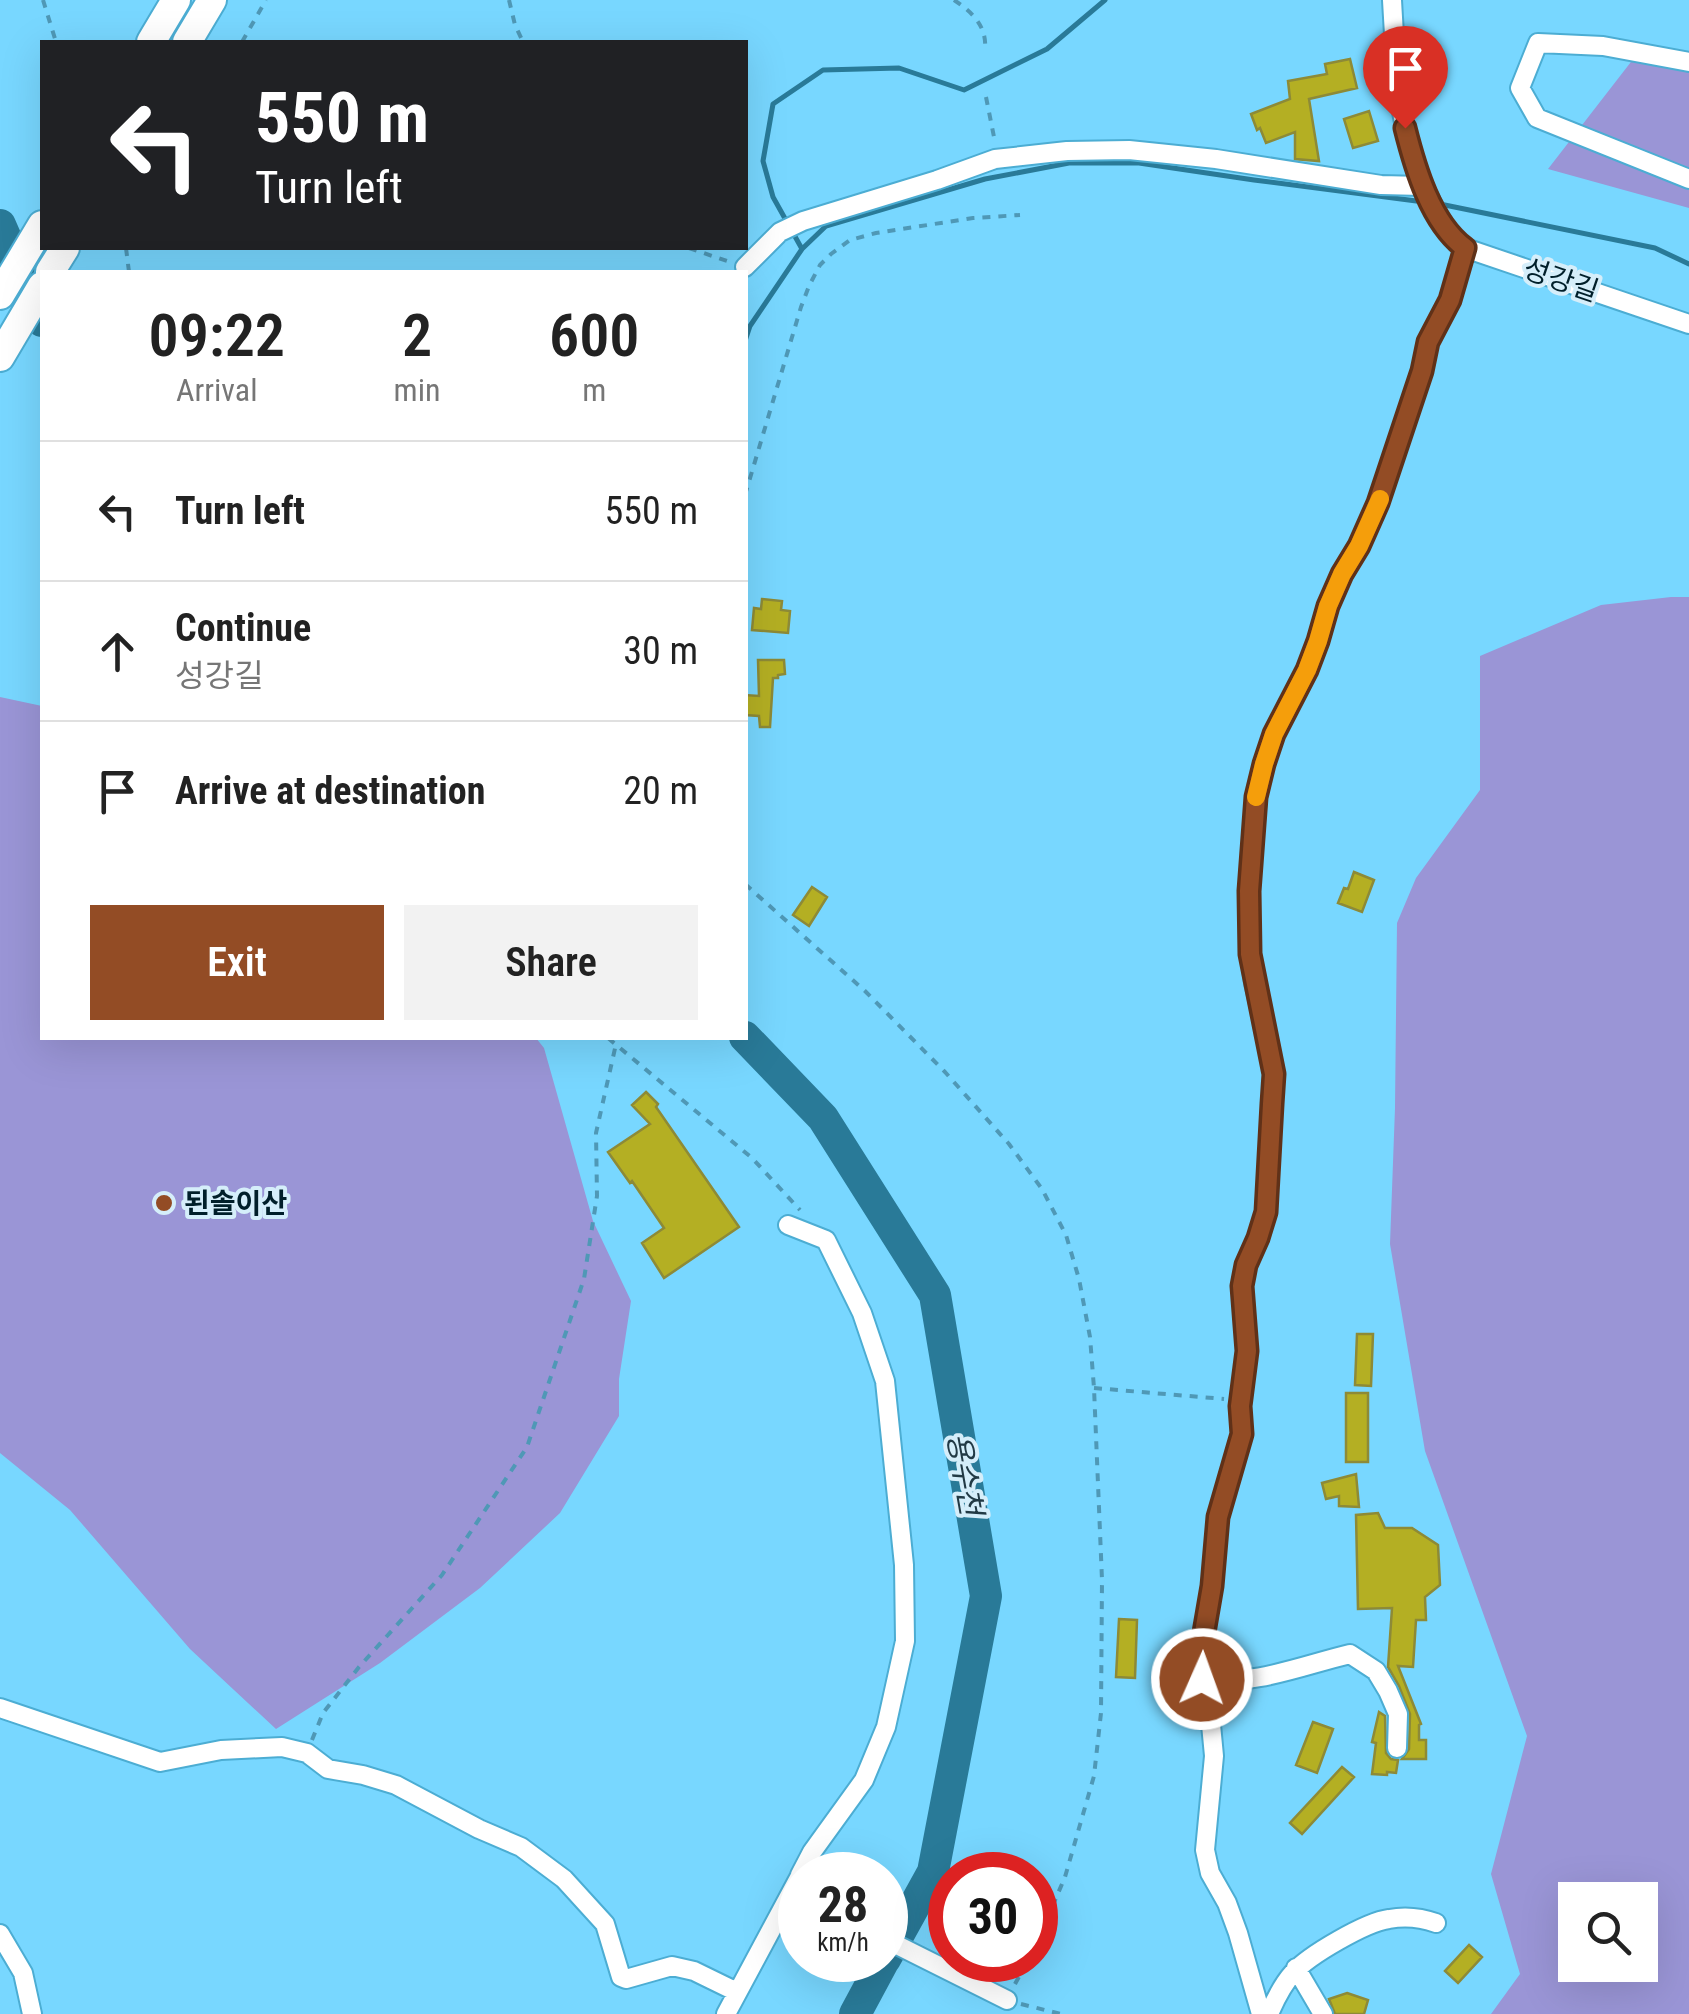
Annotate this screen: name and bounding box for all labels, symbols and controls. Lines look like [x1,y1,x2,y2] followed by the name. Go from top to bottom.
[1363,26,1448,129] pin
[1378,41,1433,96] icon: arrive
[255,77,429,159] text: 550 m
[90,80,220,210] icon: left
[255,161,403,214] text: Turn left
[1519,252,1603,308] street label: 성강길
[148,300,285,371] text: 09:22
[402,300,432,371] text: 2
[549,300,639,371] text: 600
[176,371,257,409] text: Arrival
[394,371,440,409] text: min
[582,371,606,409] text: m
[90,484,145,539] icon: left
[175,489,305,533] text: Turn left
[604,489,698,533] text: 550 m
[175,606,311,650] text: Continue
[90,624,145,679] icon: ahead
[623,629,698,673] text: 30 m
[175,657,263,695] text: 성강길
[90,764,145,819] icon: arrive
[175,769,485,813] text: Arrive at destination
[623,769,698,813] text: 20 m
[90,905,384,1020] button: Exit
[404,905,698,1020] button: Share
[184,1187,287,1220] place label: 된솔이산
[153,1192,175,1214] marker: 된솔이산
[941,1430,990,1521] water label: 용수천
[1150,1627,1254,1731] position arrow
[928,1852,1058,1982] speed limit sign: 30
[818,1876,868,1934] text: 28
[1558,1882,1658,1982] map controls
[1558,1882,1658,1982] button: search
[817,1928,869,1957] text: km/h

